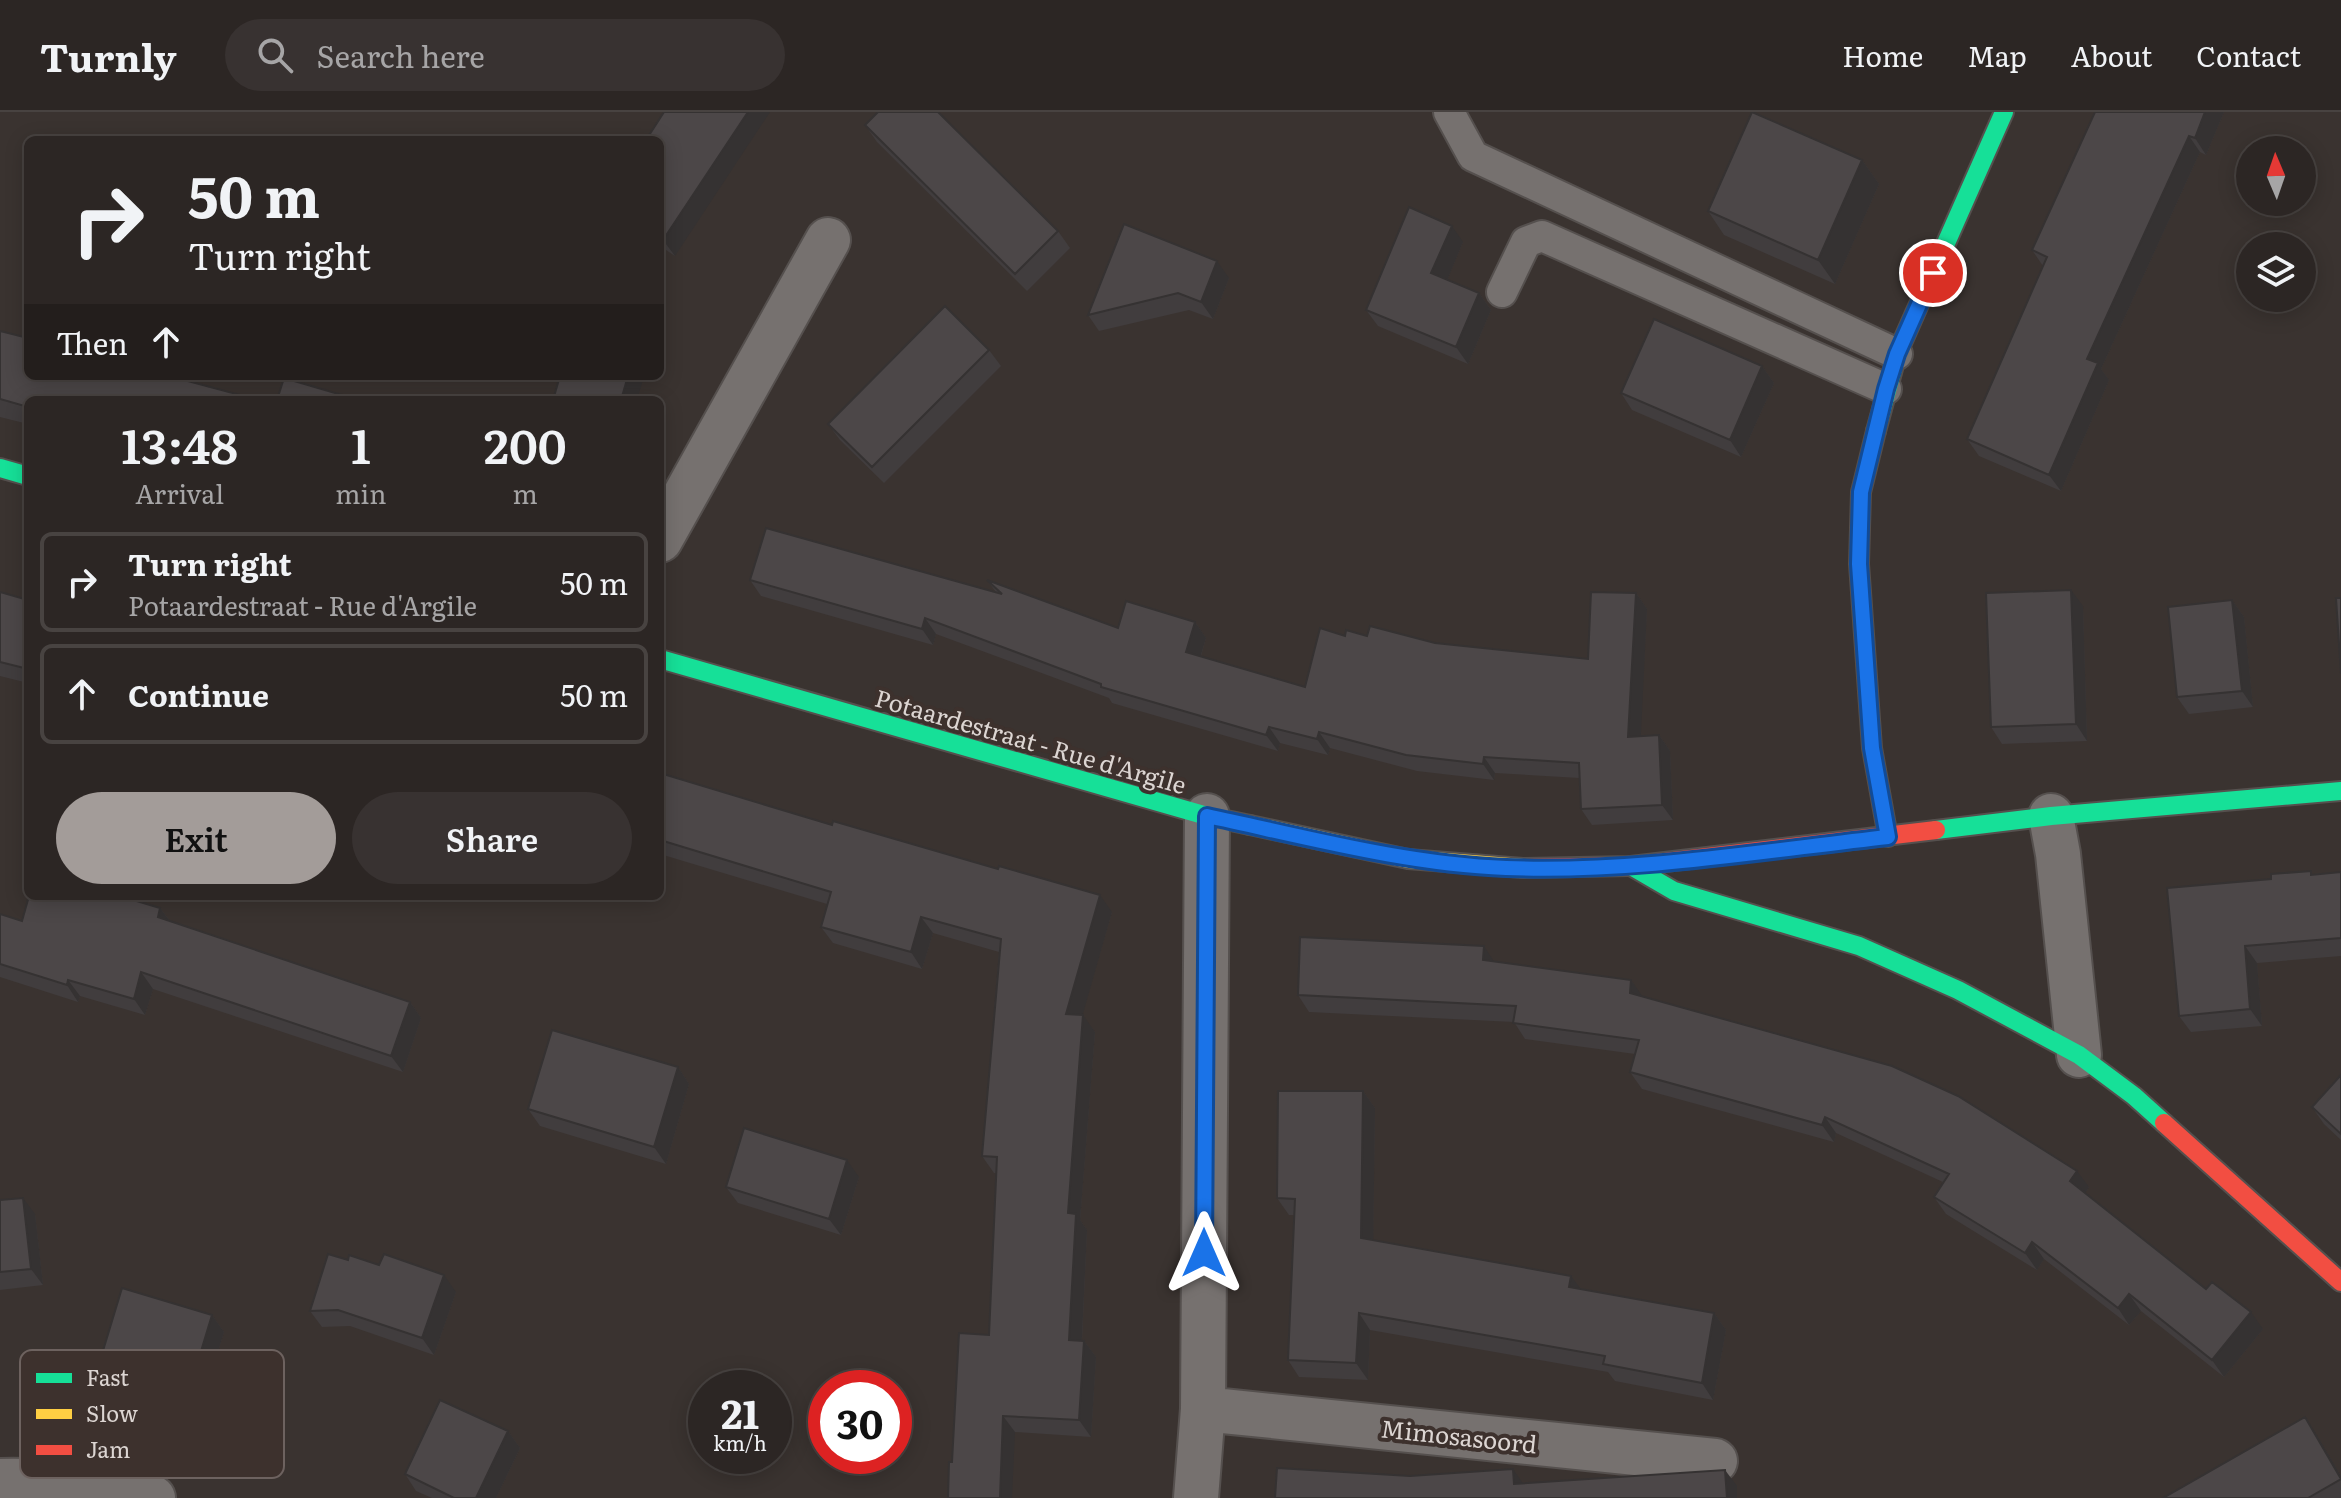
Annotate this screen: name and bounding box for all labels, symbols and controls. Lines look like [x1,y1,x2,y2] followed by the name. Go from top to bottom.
[225,19,785,91] search box
[40,27,177,84] text: Turnly
[253,33,297,77] icon: search
[317,33,485,77] text: Search here
[1842,34,1923,76] text: Home
[1967,34,2027,76] text: Map
[2071,34,2152,76] text: About
[2196,34,2301,76] text: Contact
[2236,136,2316,216] north arrow
[2236,136,2316,312] map controls
[188,152,320,235] text: 50 m
[56,168,160,272] icon: right
[188,228,371,281] text: Turn right
[2236,232,2316,312] button: layers
[1899,239,1967,307] pin
[1911,251,1955,295] icon: arrive
[56,320,128,364] text: Then
[144,320,188,364] icon: ahead
[121,408,238,479] text: 13:48
[351,408,371,479] text: 1
[484,408,567,479] text: 200
[135,473,224,512] text: Arrival
[335,473,386,512] text: min
[513,473,538,512] text: m
[128,541,292,585] text: Turn right
[60,560,104,604] icon: right
[560,560,628,604] text: 50 m
[128,585,477,624] text: Potaardestraat - Rue d'Argile
[60,672,104,716] icon: ahead
[128,672,269,716] text: Continue
[560,672,628,716] text: 50 m
[871,679,1191,801] street label: Potaardestraat - Rue d'Argile
[56,792,336,884] button: Exit
[352,792,632,884] button: Share
[1162,1211,1246,1295] position arrow
[20,1350,284,1478] legend
[86,1360,129,1393] text: Fast
[808,1370,912,1474] speed limit sign: 30
[721,1382,759,1441] text: 21
[86,1396,138,1429] text: Slow
[1379,1409,1539,1461] street label: Mimosasoord
[713,1427,767,1457] text: km/h
[86,1432,130,1465] text: Jam

